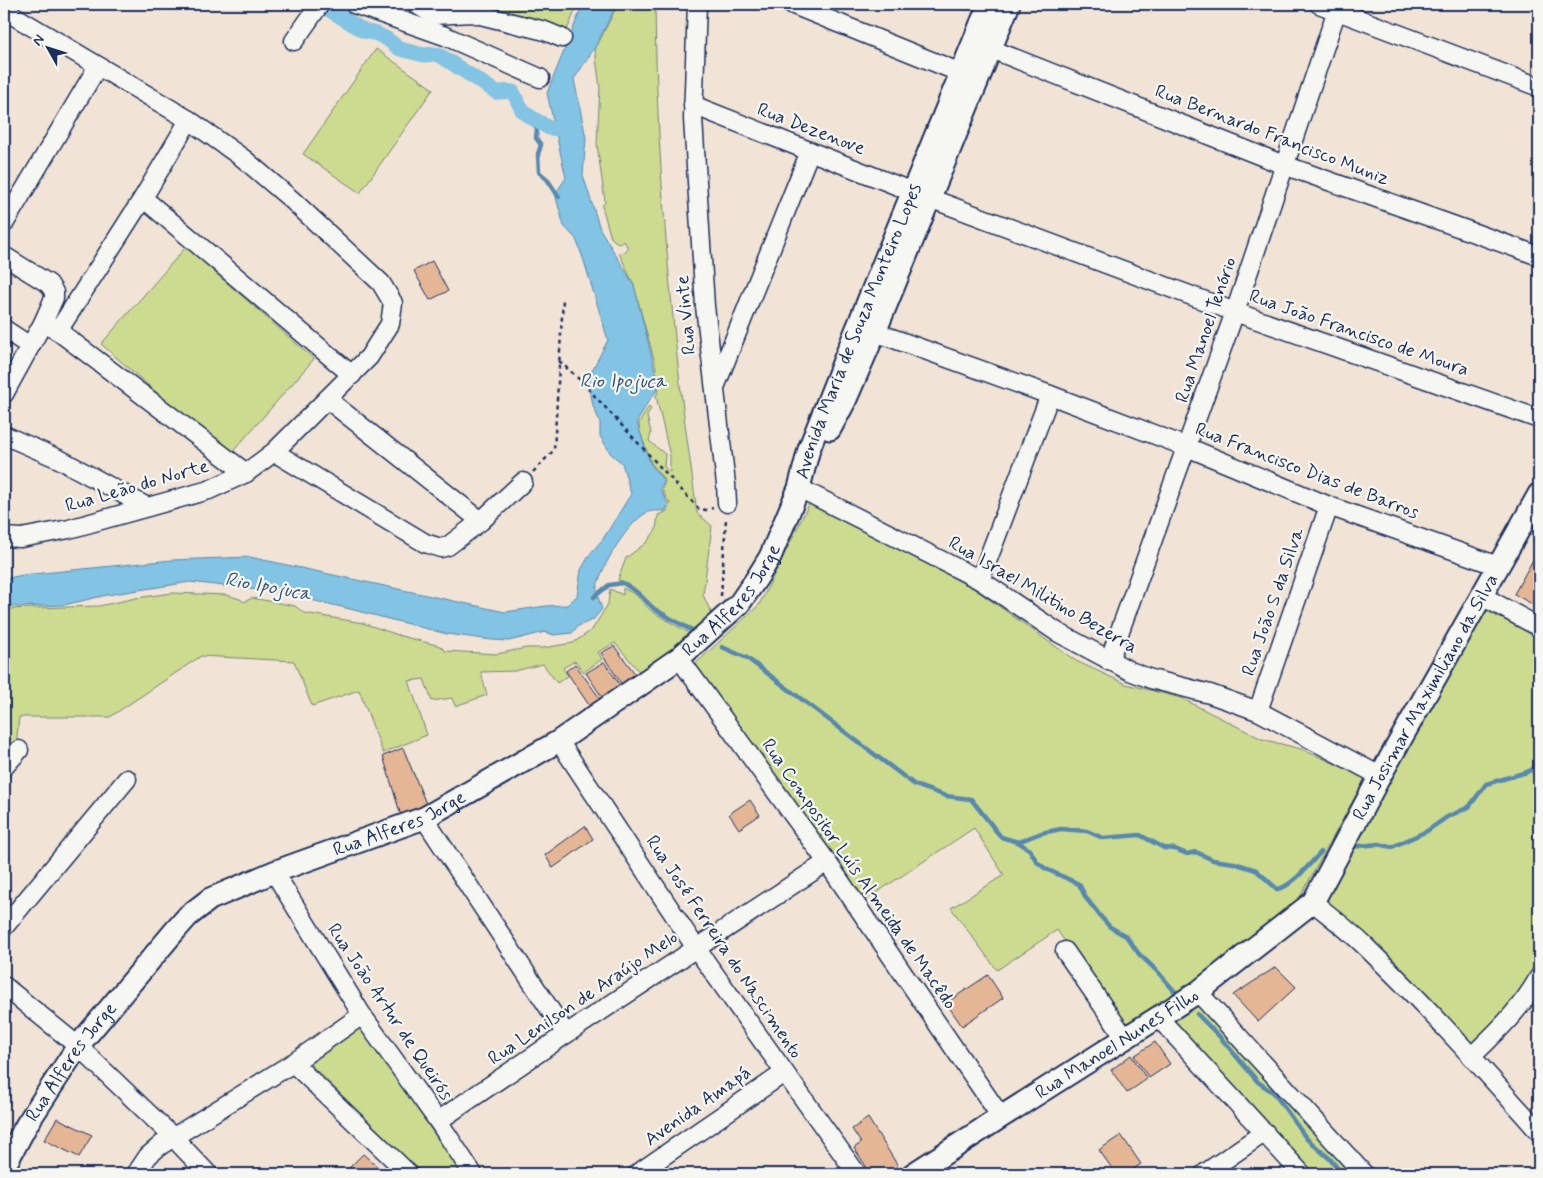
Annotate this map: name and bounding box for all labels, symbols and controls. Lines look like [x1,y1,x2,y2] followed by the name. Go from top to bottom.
[22,22,72,72] north arrow
[29,31,49,50] text: N
[1151,79,1393,191] street label: Rua Bernardo Francisco Muniz
[753,97,869,161] street label: Rua Dezenove
[789,179,927,482] street label: Avenida Maria de Souza Monteiro Lopes
[1169,254,1243,406] street label: Rua Manoel Tenório
[670,274,702,356] street label: Rua Vinte
[1246,284,1472,382] street label: Rua João Francisco de Moura
[580,368,667,395] water label: Rio Ipojuca
[1191,417,1423,526] street label: Rua Francisco Dias de Barros
[62,454,212,518] street label: Rua Leão do Norte
[1236,524,1310,679] street label: Rua João S da Silva
[944,530,1142,660] street label: Rua Israel Militino Bezerra
[676,541,786,662] street label: Rua Alferes Jorge
[223,566,314,608] water label: Rio Ipojuca
[1346,569,1504,824] street label: Rua Josimar Maximiliano da Silva
[756,734,962,1014] street label: Rua Compositor Luís Almeida de Macêdo
[330,784,470,862] street label: Rua Alferes Jorge
[640,830,808,1064] street label: Rua José Ferreira do Nascimento
[321,919,459,1106] street label: Rua João Artur de Queirós
[483,925,683,1071] street label: Rua Lenilson de Araújo Melo
[1030,982,1204,1105] street label: Rua Manoel Nunes Filho
[19,997,122,1126] street label: Rua Alferes Jorge
[640,1060,756,1152] street label: Avenida Amapá

